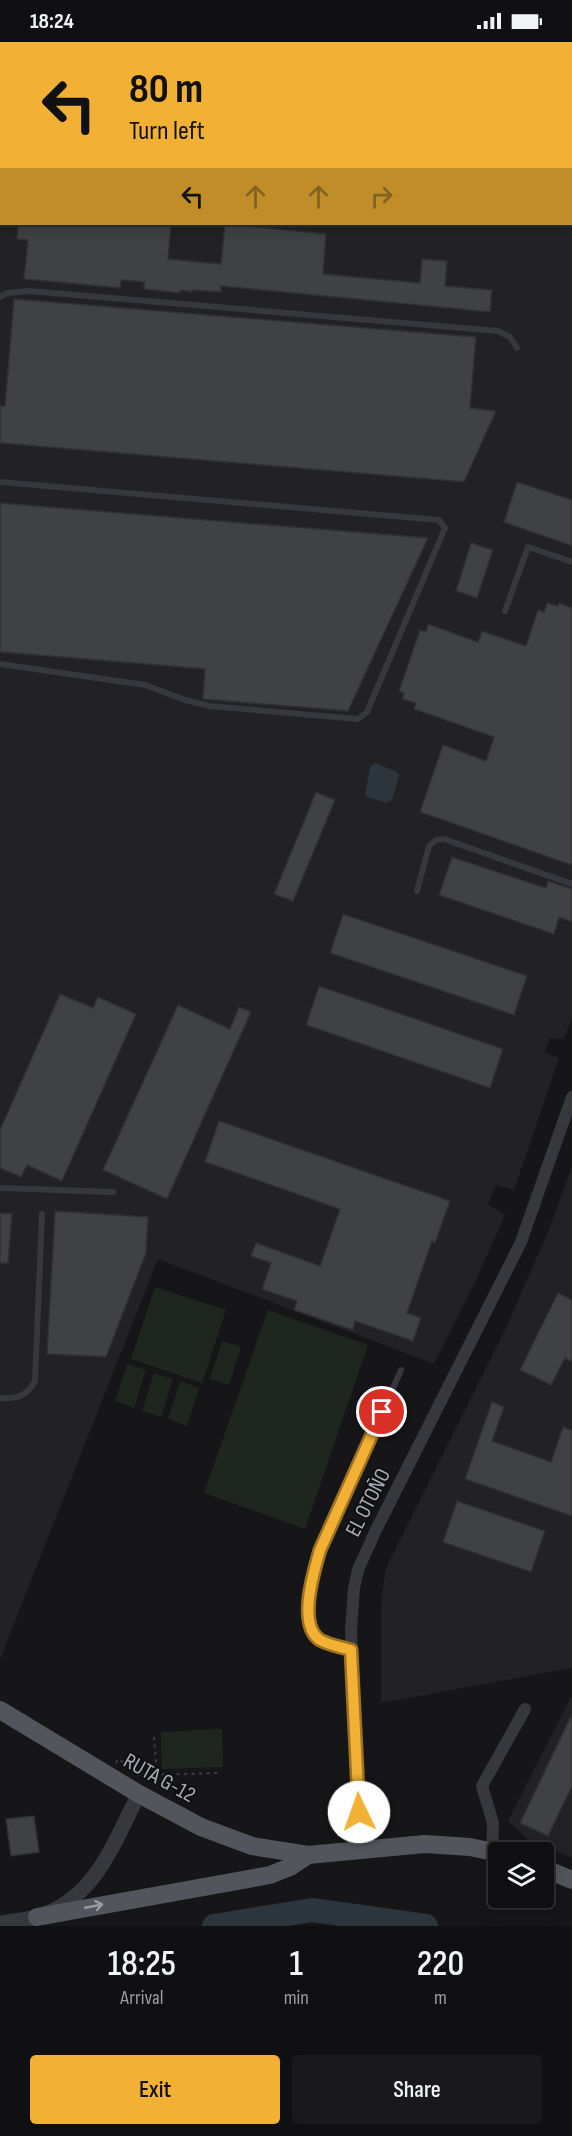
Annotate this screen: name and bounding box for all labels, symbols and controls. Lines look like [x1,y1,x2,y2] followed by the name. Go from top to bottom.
[30,8,74,35] text: 18:24
[129,64,203,115] text: 80 m
[30,66,108,144] icon: left
[129,115,205,147] text: Turn left
[176,180,209,213] icon: left
[239,180,272,213] icon: ahead
[302,180,335,213] icon: ahead
[365,180,398,213] icon: right
[356,1386,407,1437] pin
[365,1395,398,1428] icon: arrive
[340,1464,397,1541] street label: EL OTOÑO
[119,1748,200,1809] street label: RUTA G-12
[327,1780,391,1844] position arrow
[488,1842,554,1908] map controls
[488,1842,554,1908] button: layers
[84,1900,104,1911] one-way arrow
[108,1943,176,1986] text: 18:25
[290,1943,303,1986] text: 1
[417,1943,464,1986] text: 220
[120,1986,163,2010] text: Arrival
[284,1986,309,2010] text: min
[434,1986,447,2010] text: m
[30,2055,280,2124] button: Exit
[292,2055,542,2124] button: Share

